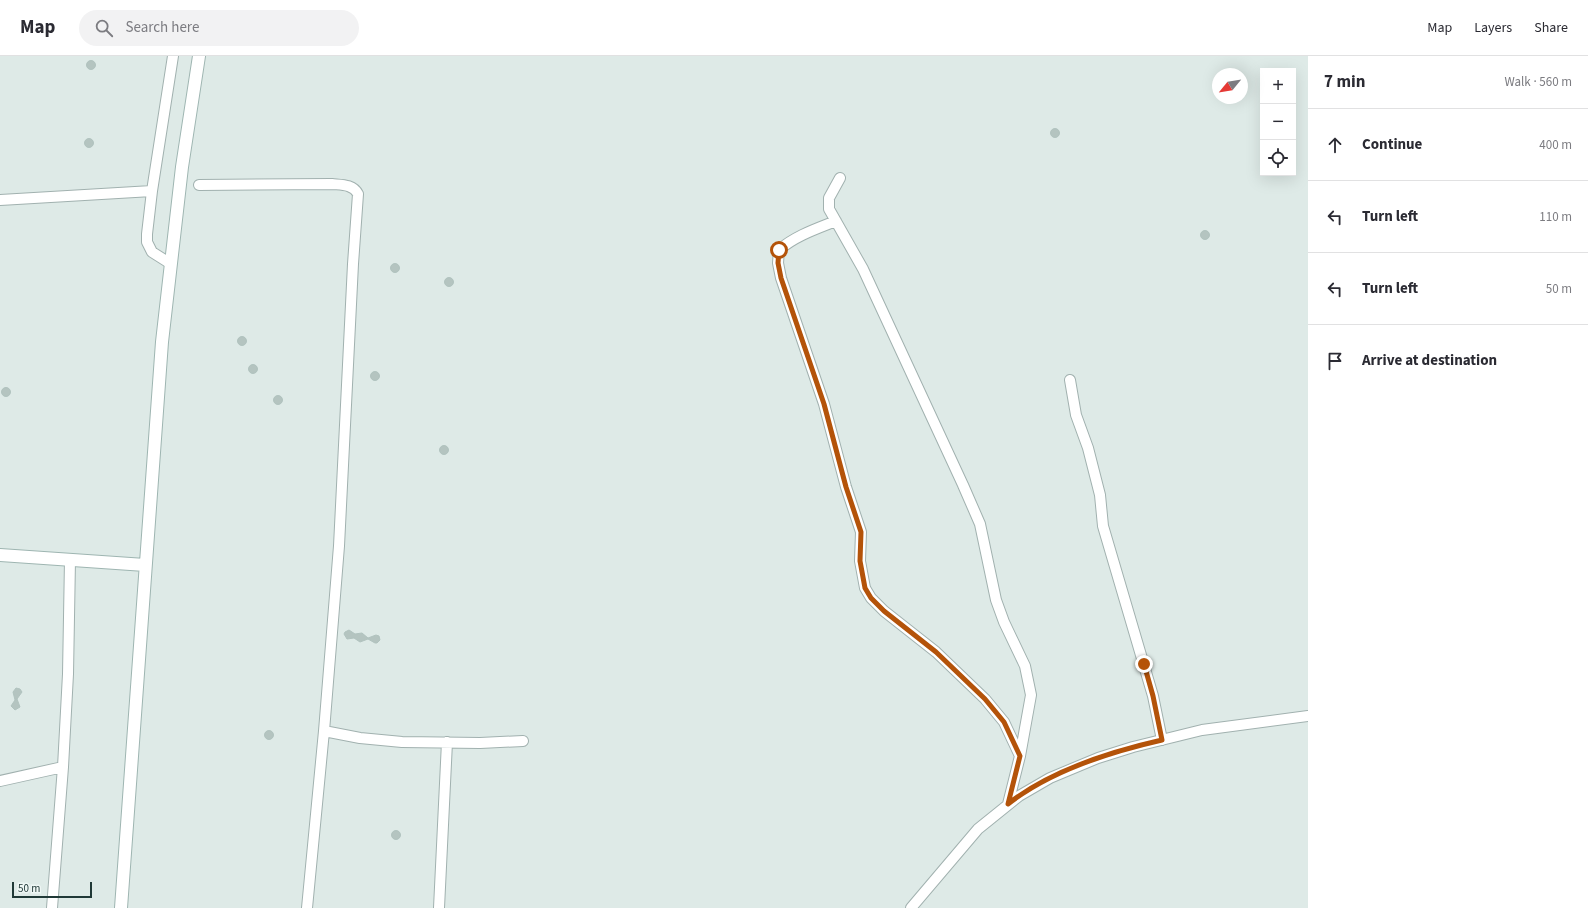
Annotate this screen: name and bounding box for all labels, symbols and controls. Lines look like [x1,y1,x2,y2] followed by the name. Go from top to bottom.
[79,10,359,46] search box
[20,14,55,41] text: Map
[93,17,115,39] icon: search
[125,17,199,38] text: Search here
[1427,18,1452,38] text: Map
[1474,18,1512,38] text: Layers
[1534,18,1568,38] text: Share
[1212,68,1248,104] north arrow
[1260,68,1296,176] map controls
[1260,68,1296,104] button: +
[1324,70,1365,94] text: 7 min
[1504,73,1572,91] text: Walk · 560 m
[1260,104,1296,140] button: −
[1324,134,1346,156] icon: ahead
[1362,134,1422,155] text: Continue
[1539,136,1572,154] text: 400 m
[1260,140,1296,176] button: locate
[1324,206,1346,228] icon: left
[1362,206,1418,227] text: Turn left
[1539,208,1572,226] text: 110 m
[770,241,788,259] route start
[1324,278,1346,300] icon: left
[1362,278,1418,299] text: Turn left
[1546,280,1572,298] text: 50 m
[1324,350,1346,372] icon: arrive
[1362,350,1497,371] text: Arrive at destination
[1135,655,1153,673] route end
[12,880,92,899] scale bar
[18,881,40,896] text: 50 m

